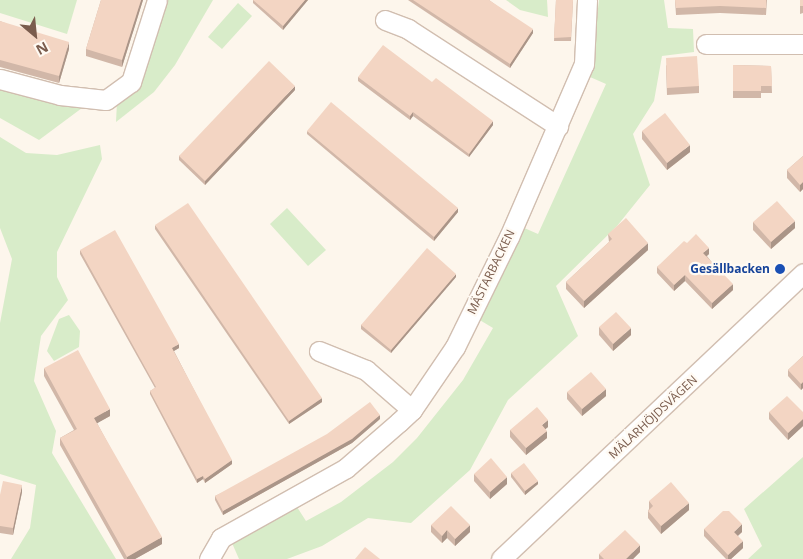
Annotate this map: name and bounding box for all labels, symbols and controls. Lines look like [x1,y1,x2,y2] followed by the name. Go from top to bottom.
[10,10,60,60] north arrow
[33,38,52,60] text: N
[464,227,518,317] street label: MÄSTARBACKEN
[690,262,770,276] place label: Gesällbacken
[774,263,786,275] marker: Gesällbacken
[606,372,700,462] street label: MÄLARHÖJDSVÄGEN

